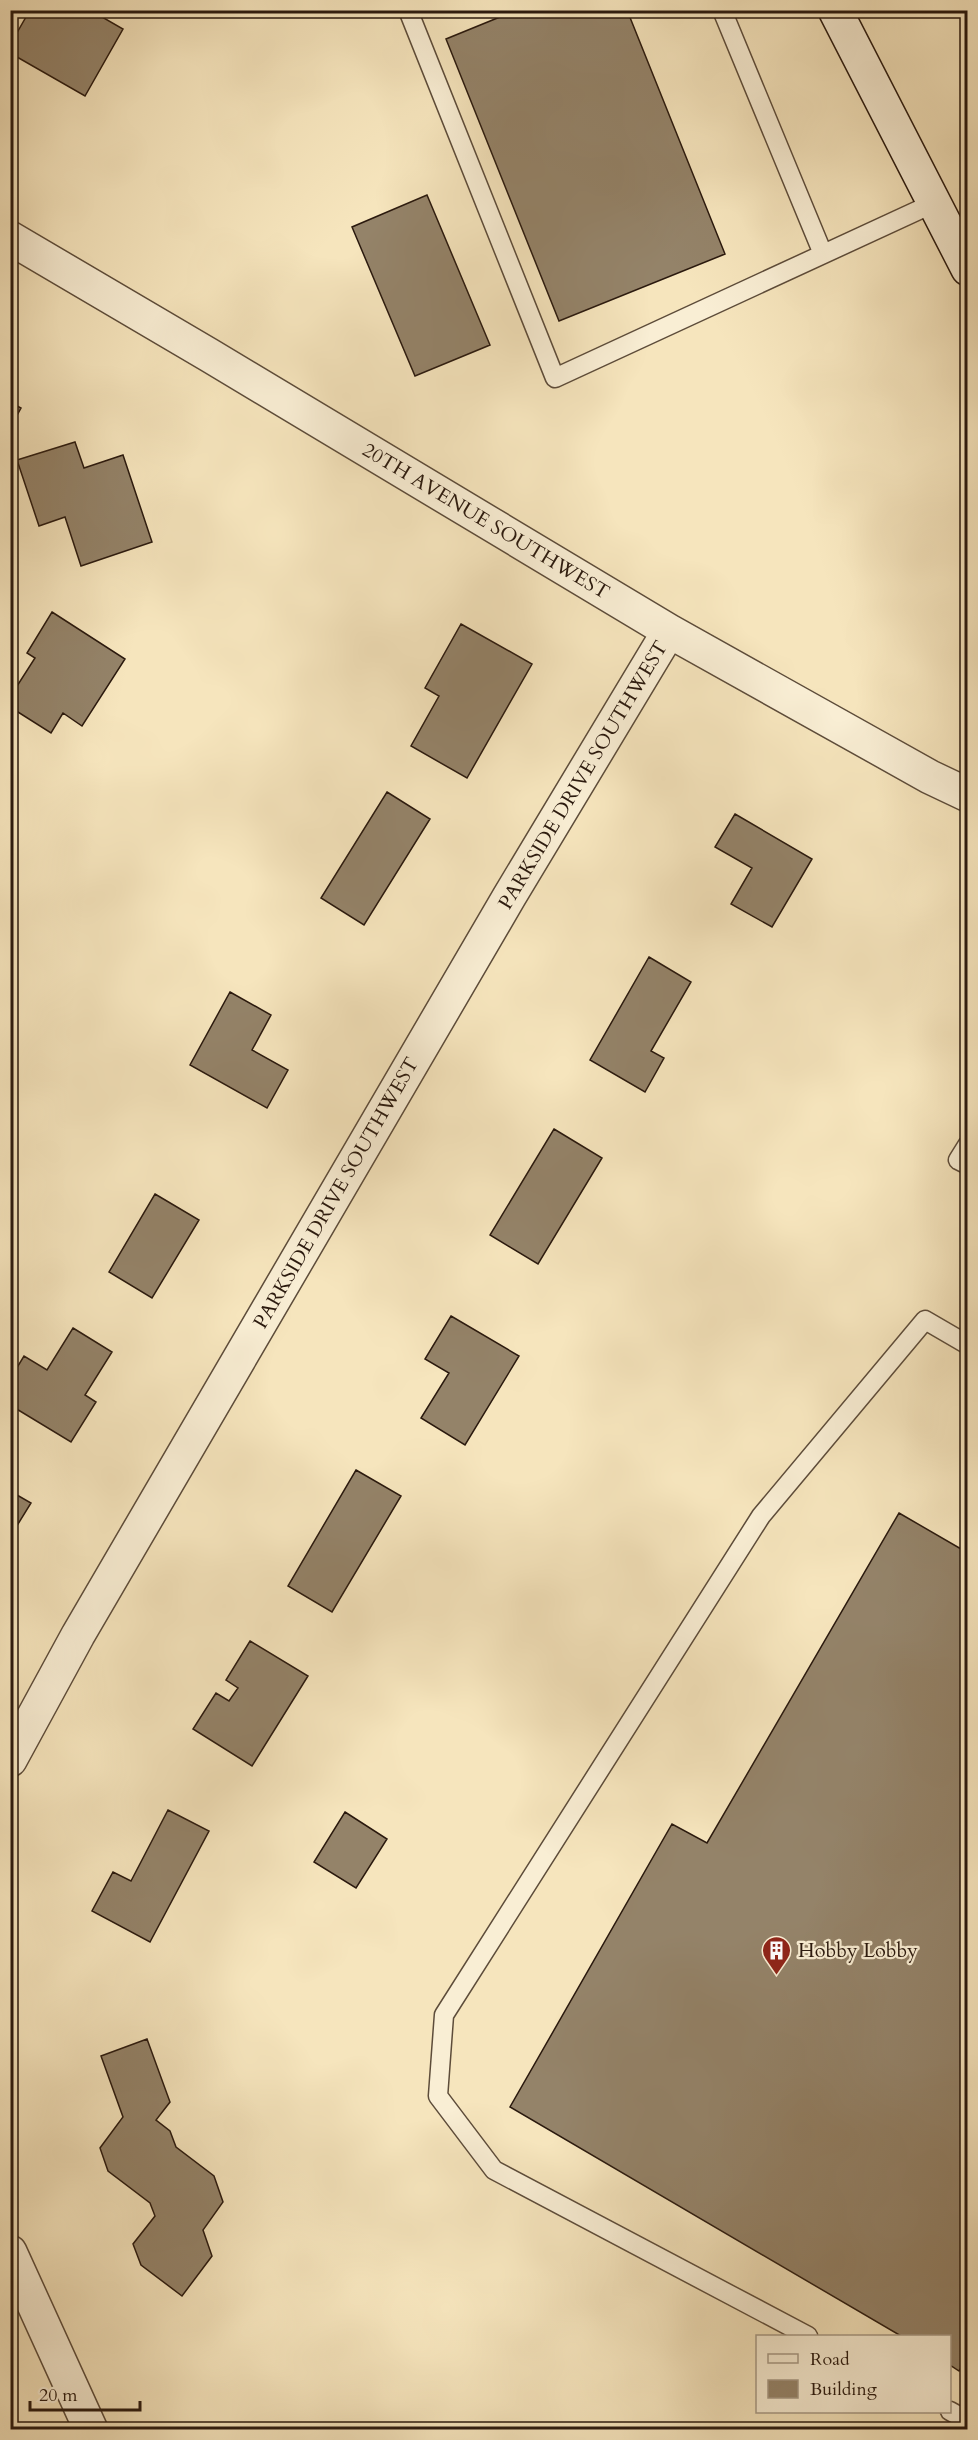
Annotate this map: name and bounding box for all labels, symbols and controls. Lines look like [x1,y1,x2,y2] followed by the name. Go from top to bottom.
[357,436,615,606] street label: 20TH AVENUE SOUTHWEST
[492,635,674,914] street label: PARKSIDE DRIVE SOUTHWEST
[247,1052,425,1334] street label: PARKSIDE DRIVE SOUTHWEST
[761,1934,793,1976] building icon: Hobby Lobby
[798,1937,918,1964] place label: Hobby Lobby
[756,2335,951,2413] legend
[810,2347,850,2372] text: Road
[30,2374,140,2412] scale bar
[810,2377,878,2402] text: Building
[39,2383,78,2408] text: 20 m

